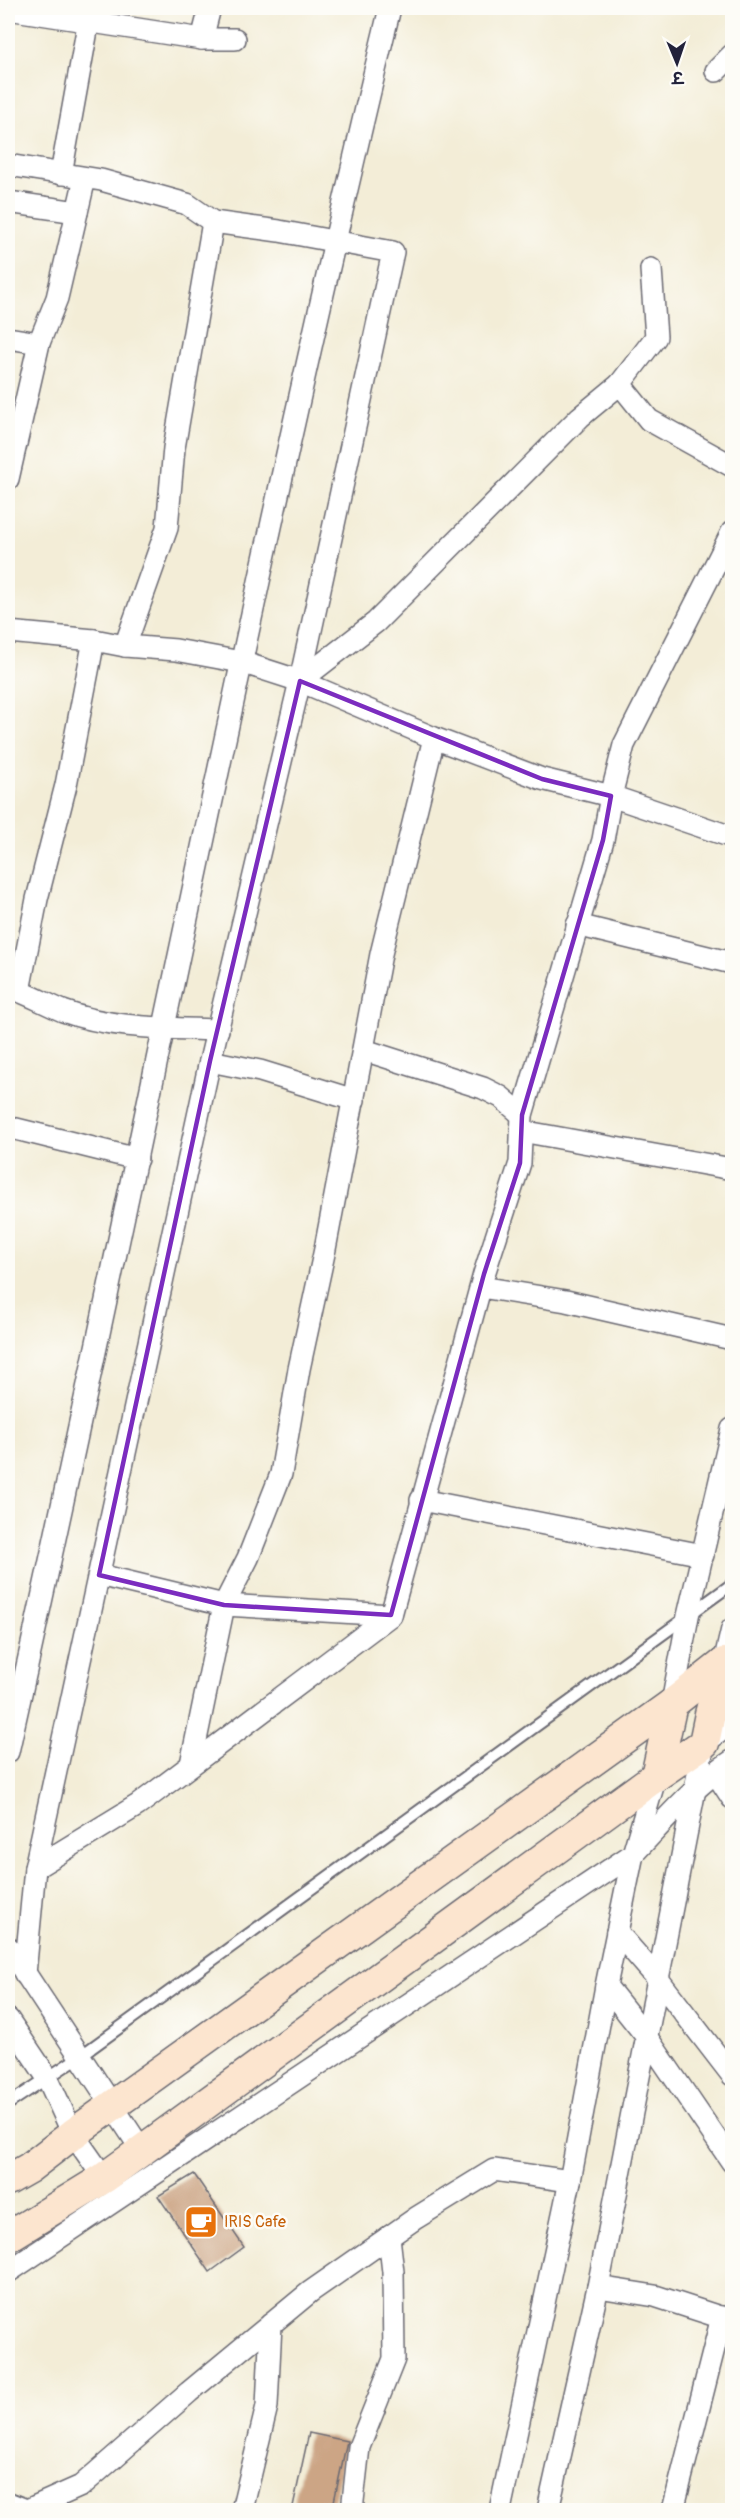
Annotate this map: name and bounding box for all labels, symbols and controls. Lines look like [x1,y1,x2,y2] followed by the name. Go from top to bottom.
[647,33,707,93] north arrow
[670,67,685,87] text: उ
[183,2204,219,2240] cafe icon: IRIS Cafe
[224,2212,286,2232] place label: IRIS Cafe

